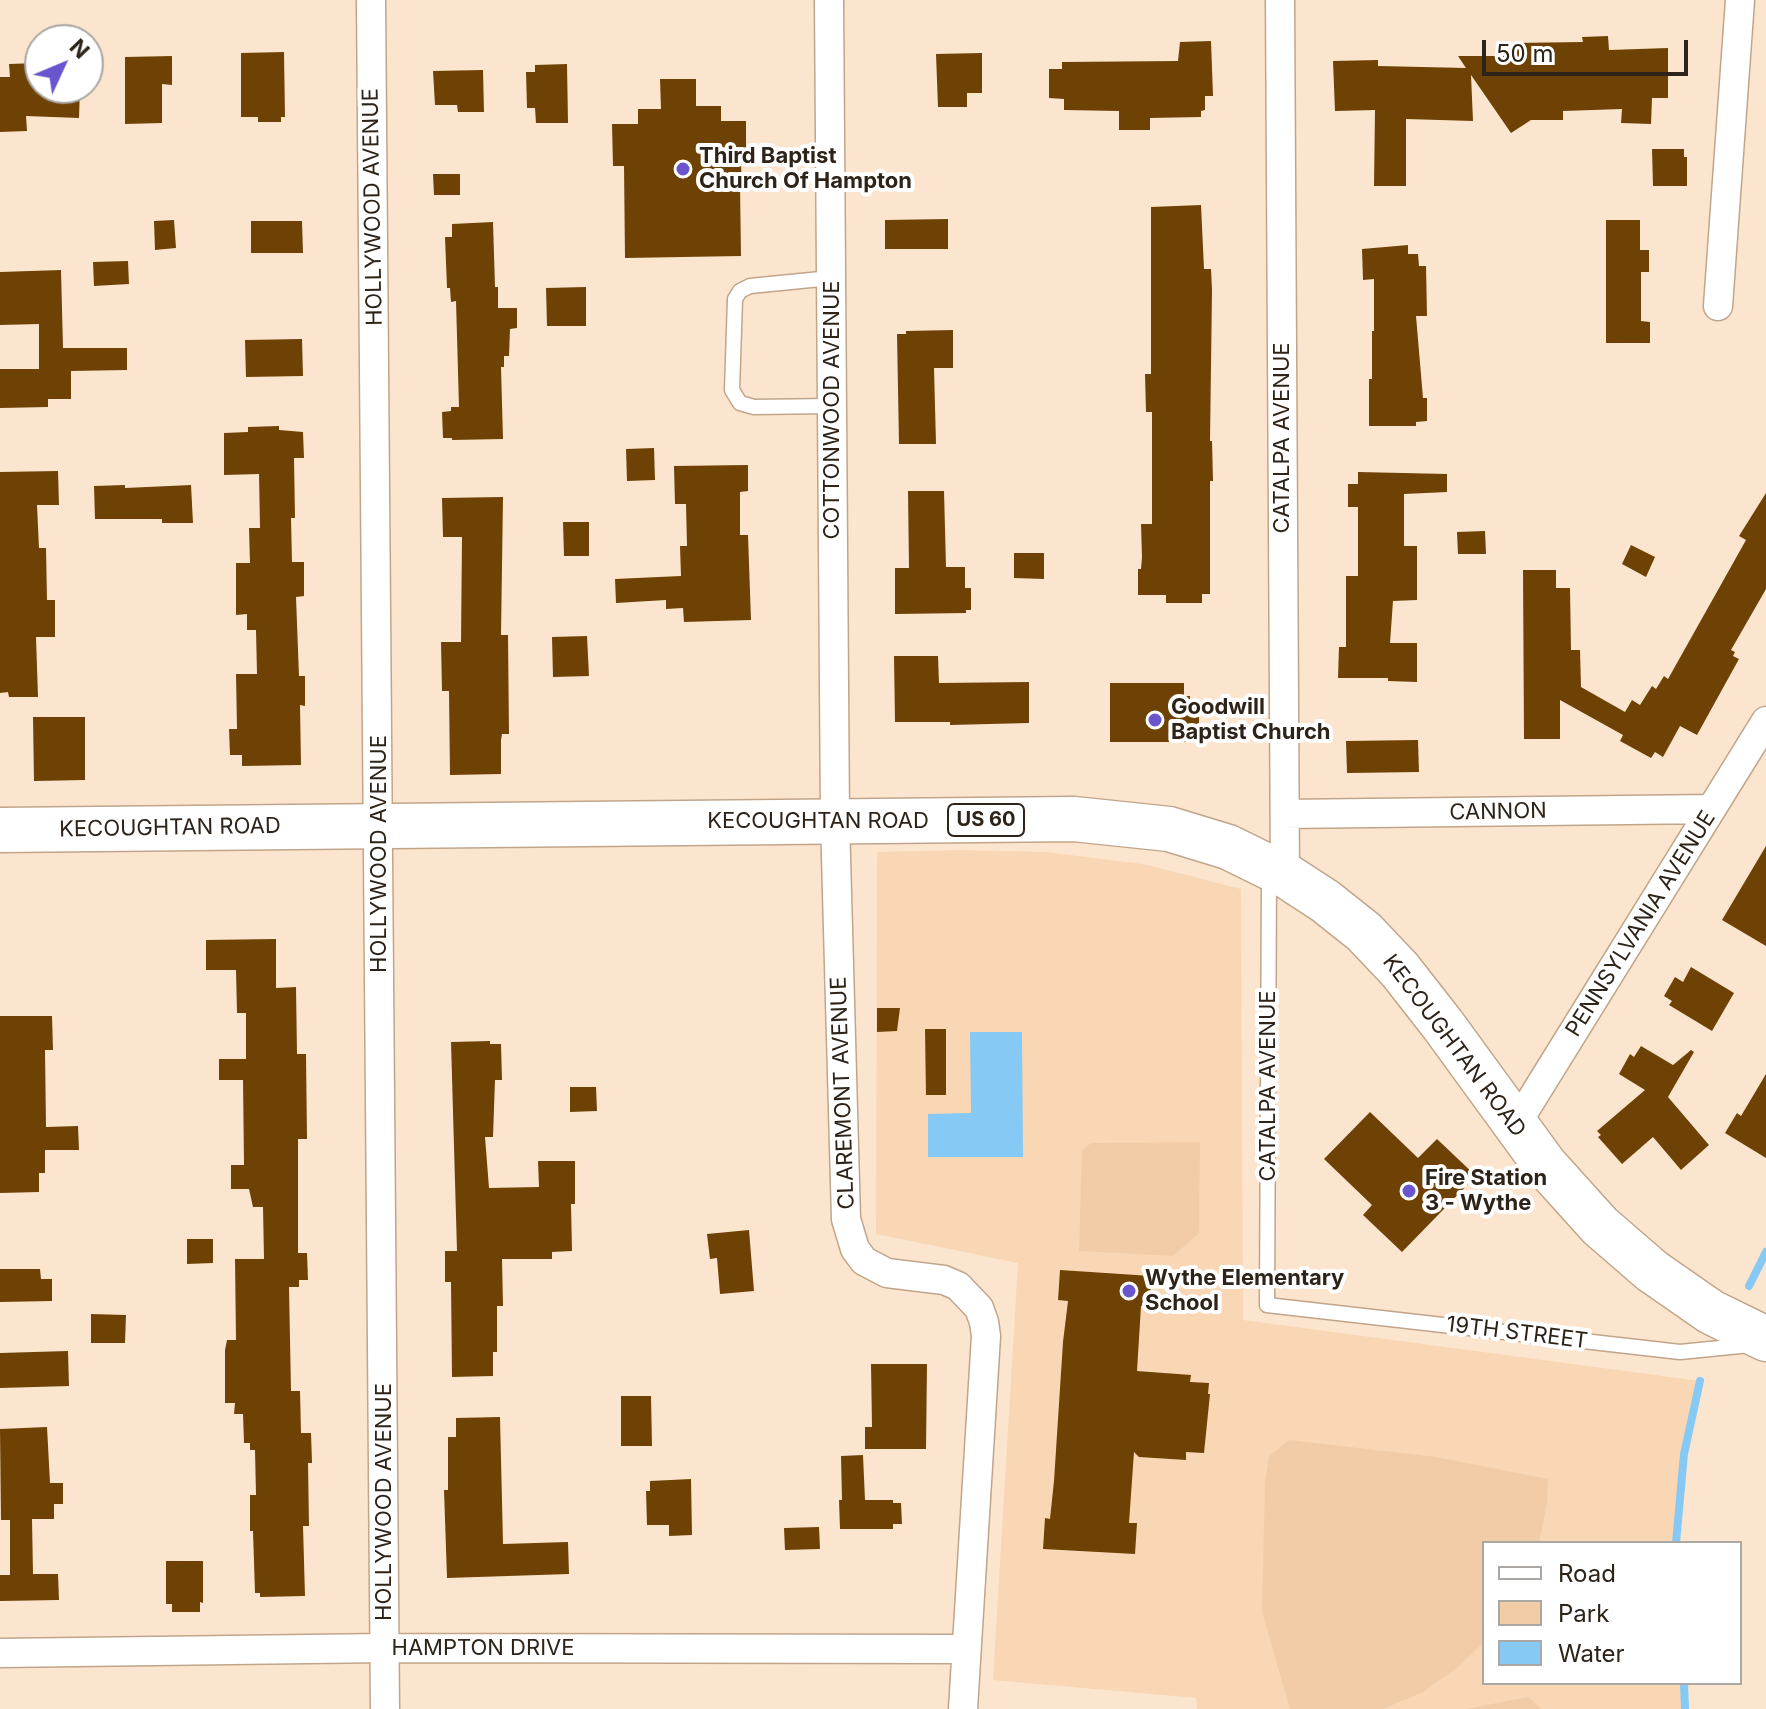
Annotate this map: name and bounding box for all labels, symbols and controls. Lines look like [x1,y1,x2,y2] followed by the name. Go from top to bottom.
[24,24,104,104] north arrow
[1486,24,1692,74] scale bar
[65,34,95,64] text: N
[1496,39,1554,68] text: 50 m
[358,88,388,326] street label: HOLLYWOOD AVENUE
[699,143,912,194] place label: Third Baptist Church Of Hampton
[674,160,692,178] marker: Third Baptist Church Of Hampton
[819,280,845,540] street label: COTTONWOOD AVENUE
[1269,343,1295,533] street label: CATALPA AVENUE
[1171,694,1331,746] place label: Goodwill Baptist Church
[1146,711,1164,729] marker: Goodwill Baptist Church
[366,735,392,973] street label: HOLLYWOOD AVENUE
[1449,798,1547,826] street label: CANNON
[948,804,1024,836] road number: US 60
[1561,806,1721,1042] street label: PENNSYLVANIA AVENUE
[707,808,929,834] street label: KECOUGHTAN ROAD
[59,813,281,843] street label: KECOUGHTAN ROAD
[1377,950,1531,1142] street label: KECOUGHTAN ROAD
[826,976,860,1210] street label: CLAREMONT AVENUE
[1255,991,1281,1181] street label: CATALPA AVENUE
[1425,1165,1547,1216] place label: Fire Station 3 - Wythe
[1400,1182,1418,1200] marker: Fire Station 3 - Wythe
[1145,1265,1344,1316] place label: Wythe Elementary School
[1120,1282,1138,1300] marker: Wythe Elementary School
[1445,1311,1589,1355] street label: 19TH STREET
[371,1383,397,1621] street label: HOLLYWOOD AVENUE
[1482,1541,1742,1685] legend
[1558,1559,1616,1588] text: Road
[1558,1599,1609,1628] text: Park
[392,1635,574,1661] street label: HAMPTON DRIVE
[1558,1639,1625,1668] text: Water

